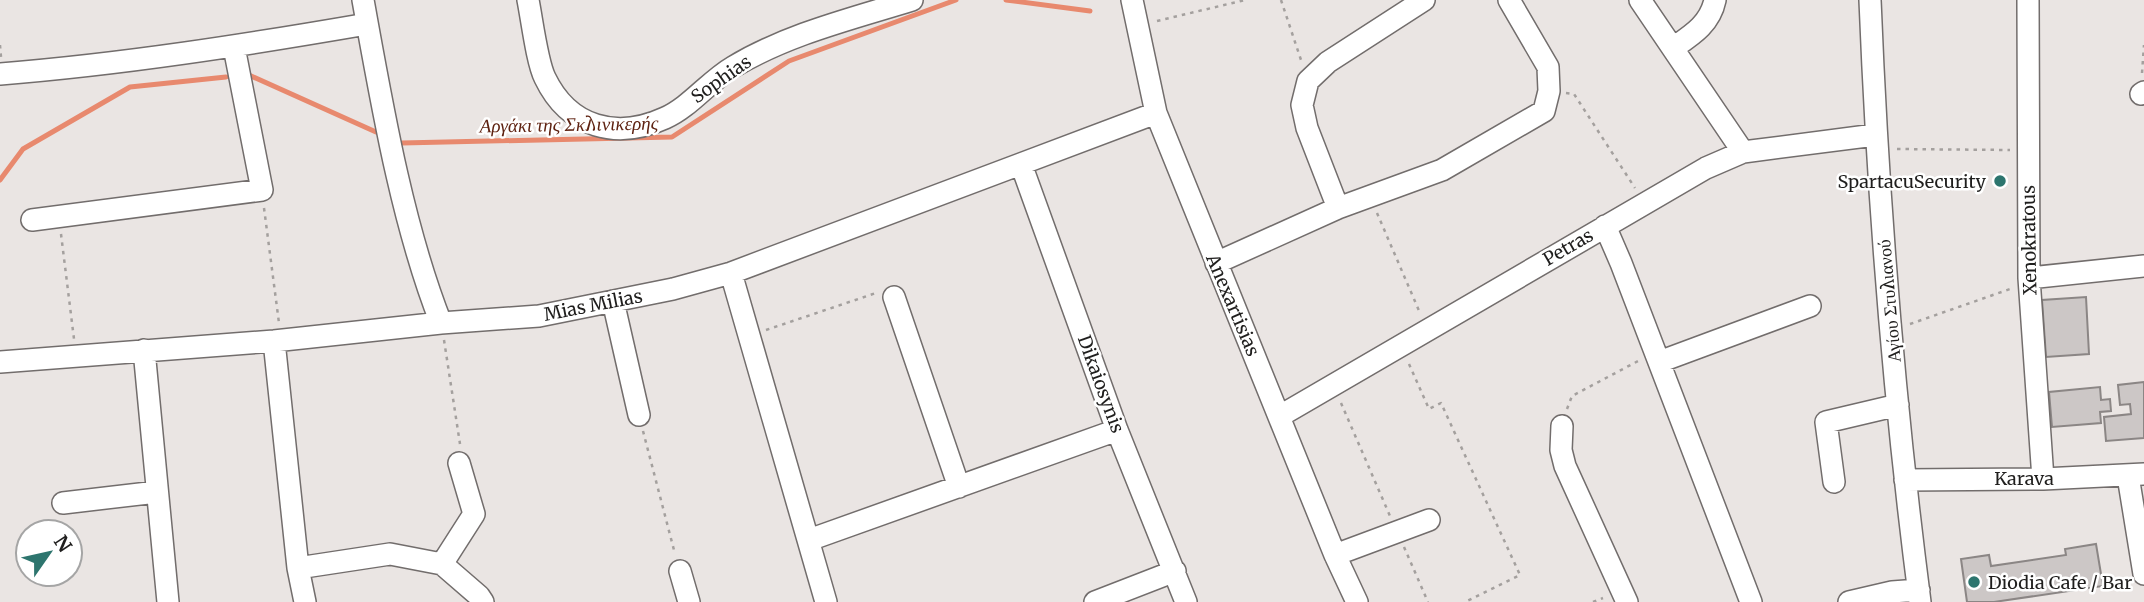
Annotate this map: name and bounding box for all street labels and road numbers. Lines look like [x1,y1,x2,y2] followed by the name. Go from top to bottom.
[686,50,756,108] street label: Sophias
[2017,185,2041,295] street label: Xenokratous
[1539,223,1597,271] street label: Petras
[1872,238,1906,364] street label: Αγίου Στυλιανού
[1201,250,1265,360] street label: Anexartisias
[542,284,644,326] street label: Mias Milias
[1073,332,1129,436] street label: Dikaiosynis
[1994,467,2054,490] street label: Karava

